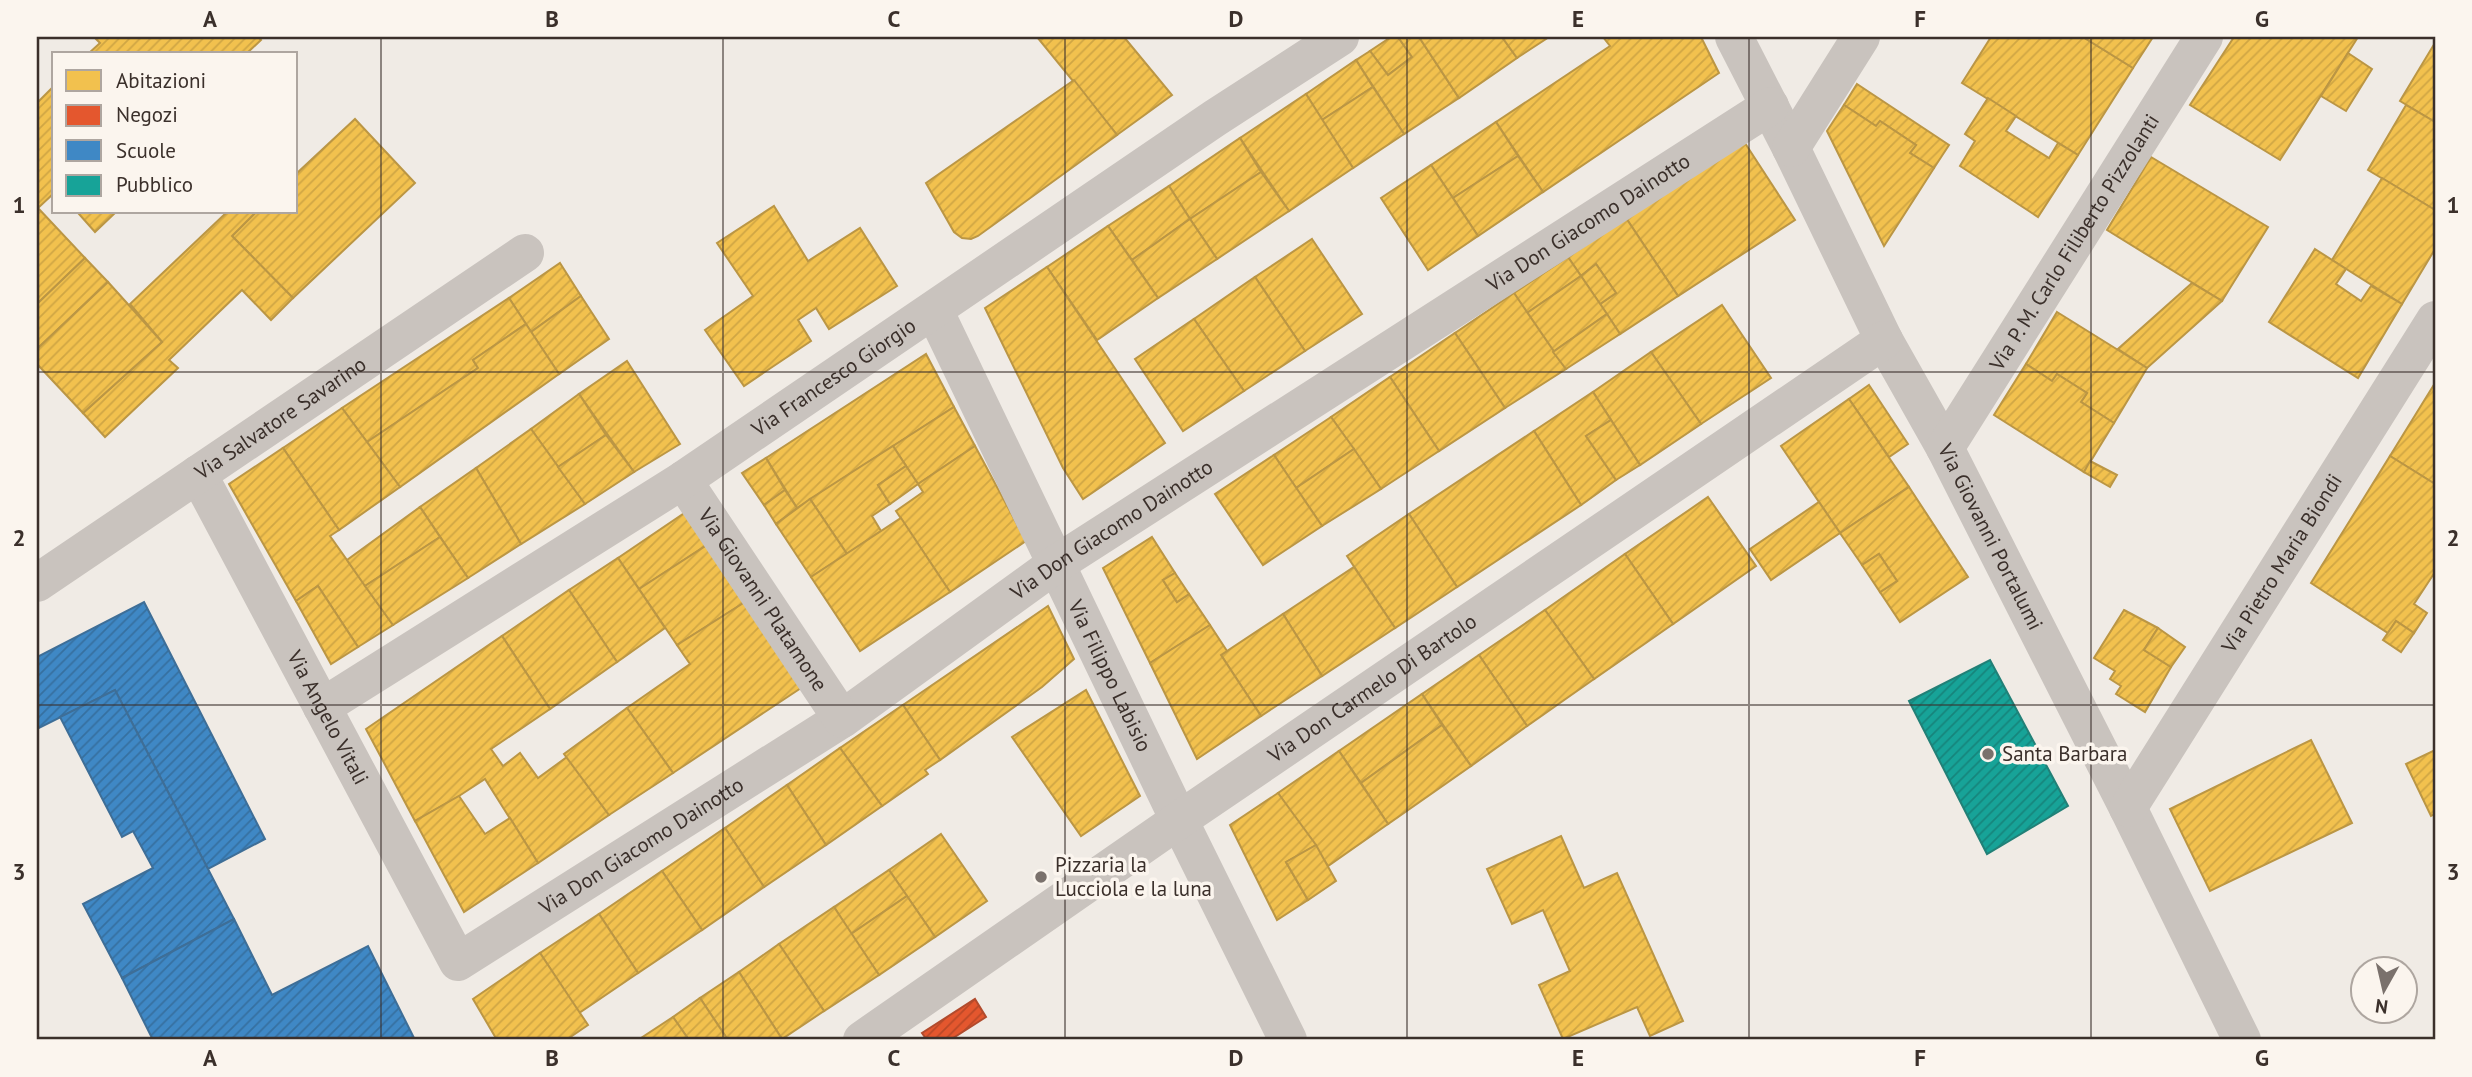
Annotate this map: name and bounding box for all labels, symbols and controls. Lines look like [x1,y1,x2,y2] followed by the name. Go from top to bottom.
[203,4,217,33] text: A
[545,4,559,33] text: B
[888,4,901,33] text: C
[1229,4,1243,33] text: D
[1572,4,1584,33] text: E
[1914,4,1926,33] text: F
[2255,4,2269,33] text: G
[52,52,298,214] legend
[116,67,206,94] text: Abitazioni
[116,101,178,128] text: Negozi
[1983,109,2165,376] street label: Via P. M. Carlo Filiberto Pizzolanti
[116,137,176,164] text: Scuole
[1480,147,1695,298] street label: Via Don Giacomo Dainotto
[116,171,193,198] text: Pubblico
[12,190,26,219] text: 1
[2446,190,2460,219] text: 1
[745,311,921,443] street label: Via Francesco Giorgio
[189,350,371,486] street label: Via Salvatore Savarino
[1932,438,2049,635] street label: Via Giovanni Portalumi
[1004,453,1218,606] street label: Via Don Giacomo Dainotto
[2215,469,2348,658] street label: Via Pietro Maria Biondi
[692,502,834,696] street label: Via Giovanni Platamone
[12,523,26,552] text: 2
[2446,523,2460,552] text: 2
[1062,595,1158,756] street label: Via Filippo Labisio
[1262,607,1482,769] street label: Via Don Carmelo Di Bartolo
[281,645,375,789] street label: Via Angelo Vitali
[2002,740,2127,767] place label: Santa Barbara
[1980,746,1996,762] marker: Santa Barbara
[533,771,748,921] street label: Via Don Giacomo Dainotto
[1055,851,1212,902] place label: Pizzaria la Lucciola e la luna
[12,857,26,886] text: 3
[2446,857,2460,886] text: 3
[1033,869,1049,885] marker: Pizzaria la Lucciola e la luna
[2350,954,2420,1024] north arrow
[2374,994,2389,1020] text: N
[203,1043,217,1072] text: A
[545,1043,559,1072] text: B
[888,1043,901,1072] text: C
[1229,1043,1243,1072] text: D
[1572,1043,1584,1072] text: E
[1914,1043,1926,1072] text: F
[2255,1043,2269,1072] text: G

